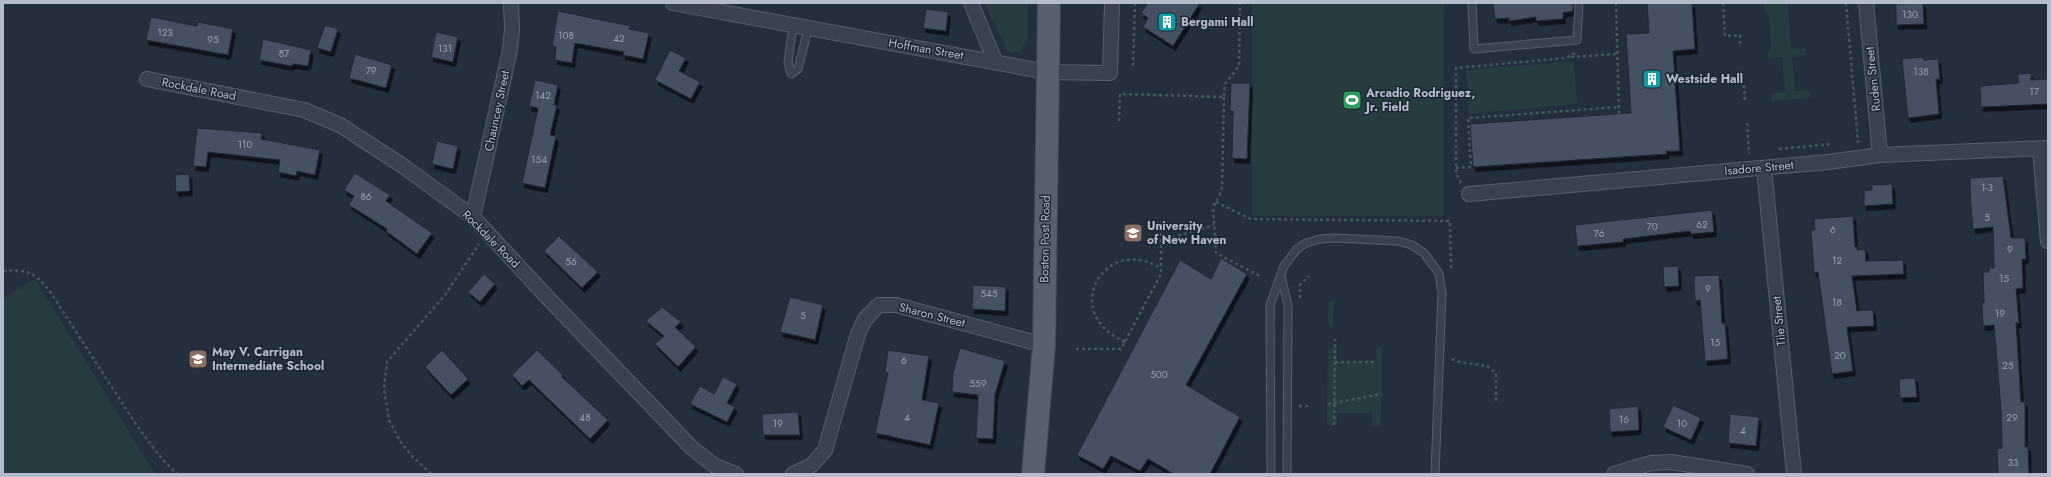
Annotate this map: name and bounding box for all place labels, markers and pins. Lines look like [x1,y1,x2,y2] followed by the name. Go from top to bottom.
[1156,11,1178,33] building icon: Bergami Hall
[1181,13,1254,31] place label: Bergami Hall
[1641,68,1663,90] building icon: Westside Hall
[1666,70,1743,88] place label: Westside Hall
[1364,84,1475,116] place label: Arcadio Rodriguez, Jr. Field
[1341,89,1363,111] sports icon: Arcadio Rodriguez, Jr. Field
[1147,217,1227,249] place label: University of New Haven
[1122,222,1144,244] school or university icon: University of New Haven
[212,343,324,375] place label: May V. Carrigan Intermediate School
[187,348,209,370] school or university icon: May V. Carrigan Intermediate School

